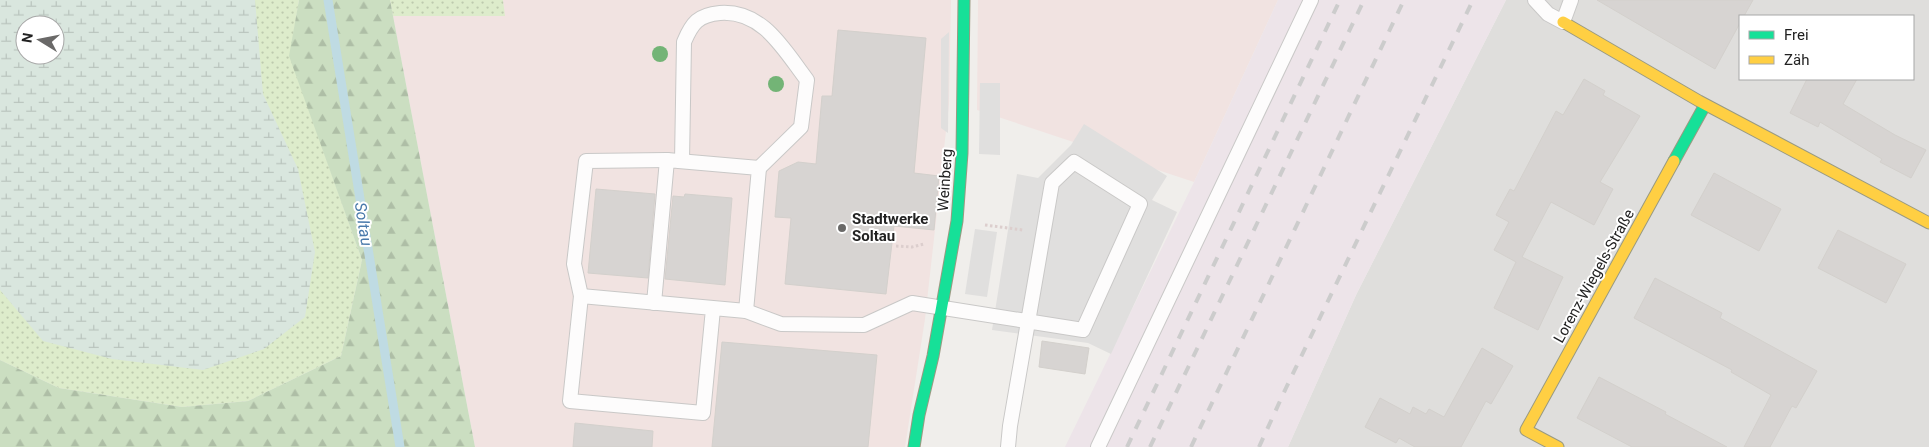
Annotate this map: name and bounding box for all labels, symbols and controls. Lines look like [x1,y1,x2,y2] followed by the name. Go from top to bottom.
[15,15,65,65] north arrow
[1739,15,1914,80] legend
[1784,26,1809,44] text: Frei
[18,31,36,44] text: N
[1784,51,1809,69] text: Zäh
[934,148,956,212] street label: Weinberg
[351,201,376,248] water label: Soltau
[1550,206,1638,346] street label: Lorenz-Wiegels-Straße
[852,210,928,245] place label: Stadtwerke Soltau
[836,222,848,234] marker: Stadtwerke Soltau

